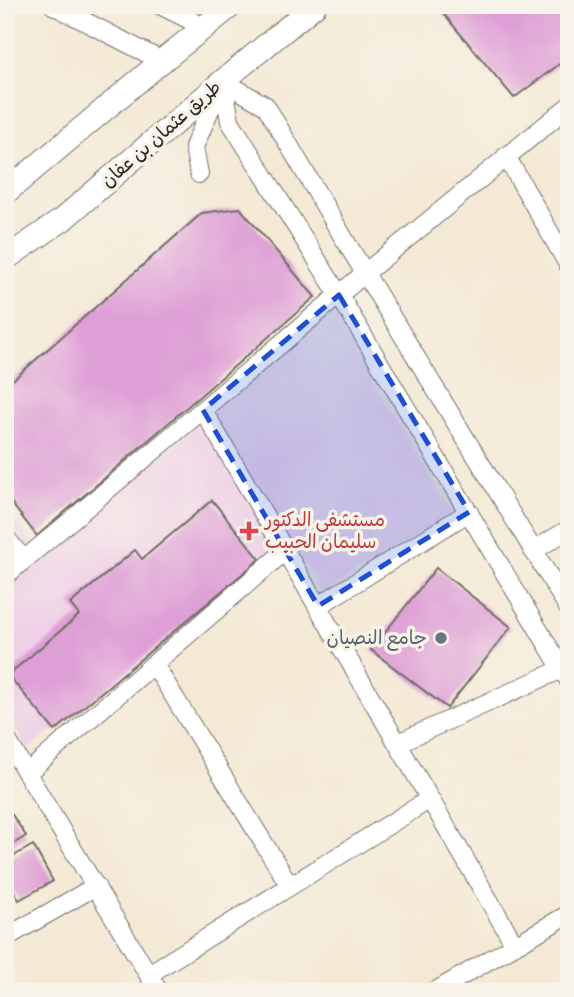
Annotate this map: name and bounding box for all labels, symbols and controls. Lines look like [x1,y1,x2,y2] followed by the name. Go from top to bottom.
[96,75,226,193] street label: طريق عثمان بن عفان
[263,508,385,554] place label: مستشفى الدكتور سليمان الحبيب
[239,521,259,541] marker: مستشفى الدكتور سليمان الحبيب
[327,626,427,651] place label: جامع النصيان
[433,630,449,646] marker: جامع النصيان

